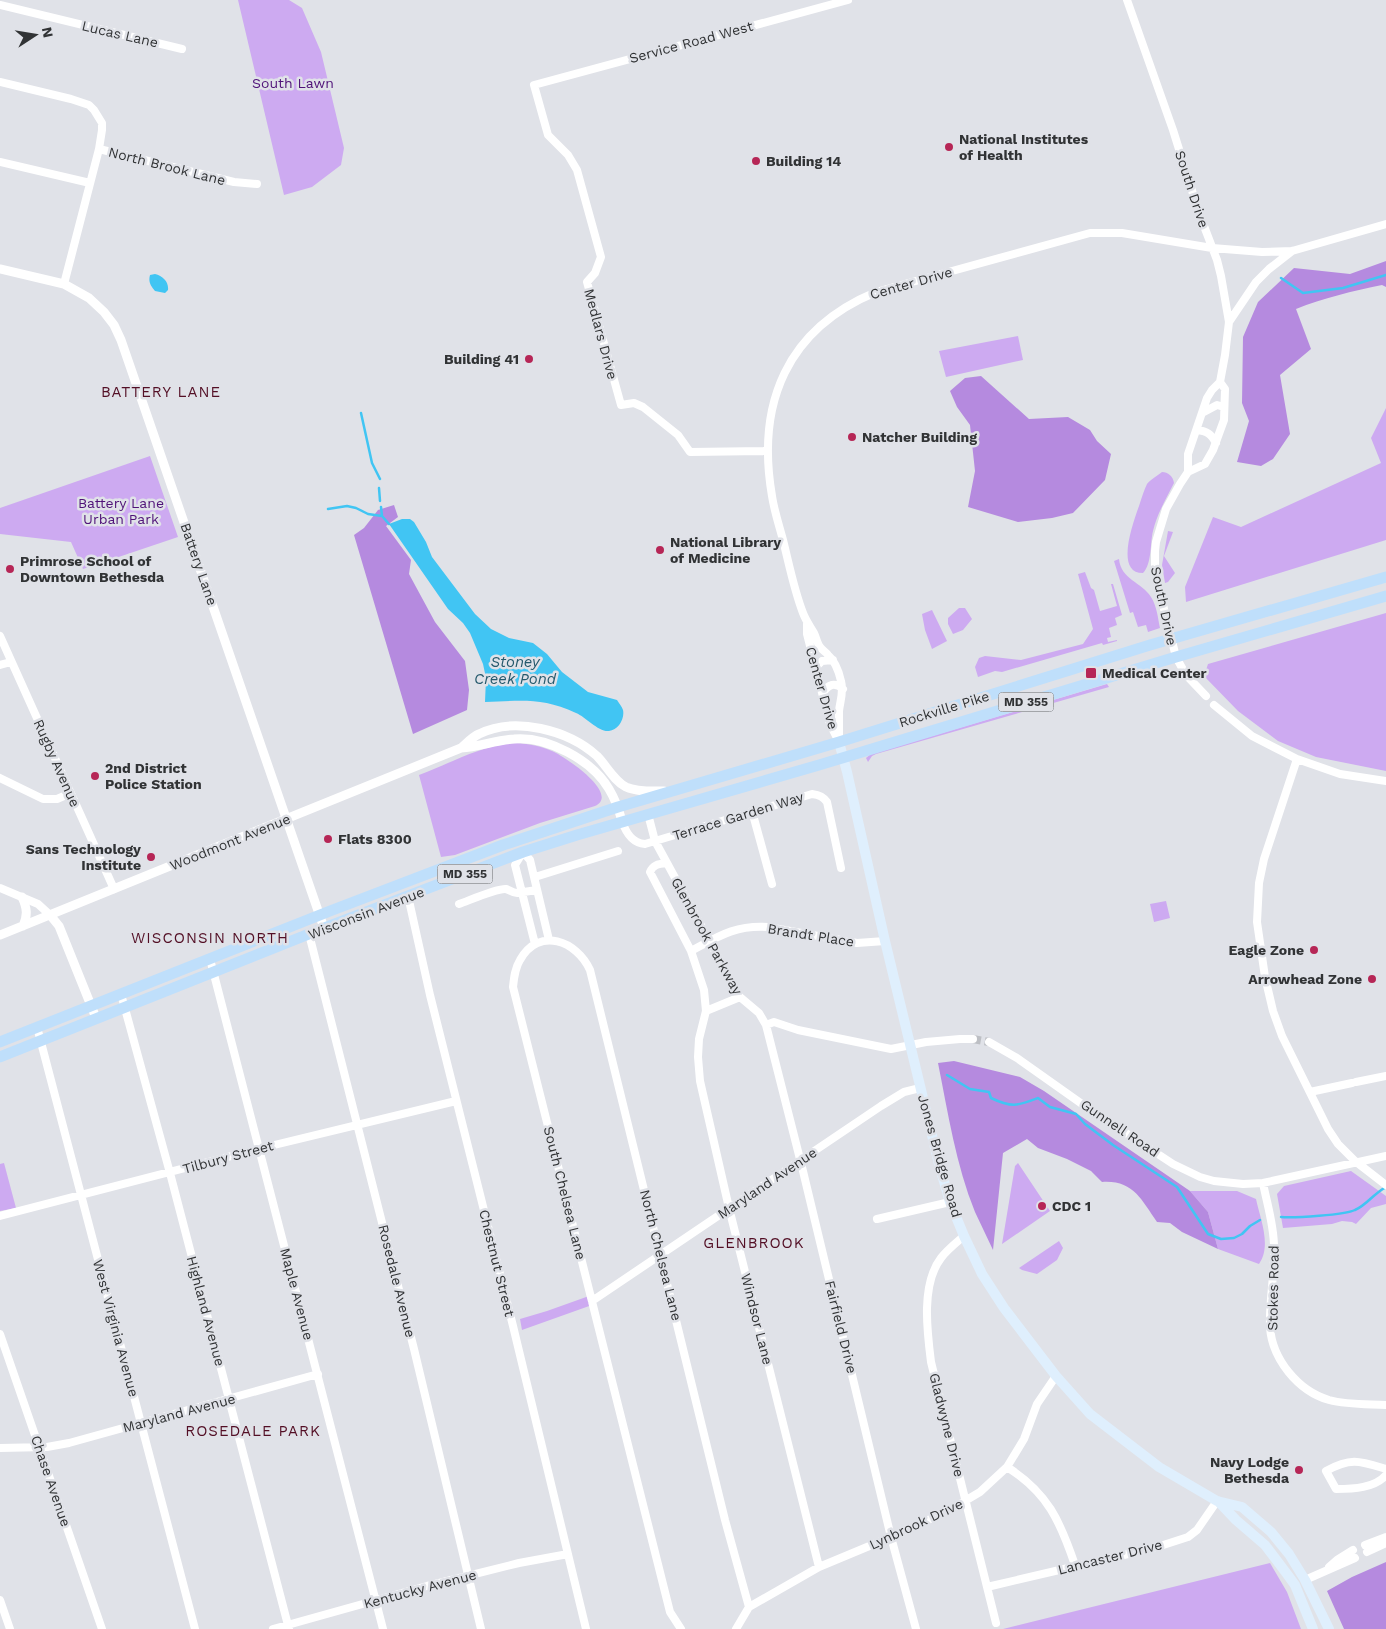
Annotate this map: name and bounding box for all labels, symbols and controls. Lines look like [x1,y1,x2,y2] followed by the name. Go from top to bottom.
[10,10,60,60] north arrow
[80,17,160,51] street label: Lucas Lane
[627,18,755,66] street label: Service Road West
[39,26,57,39] text: N
[252,75,334,91] park label: South Lawn
[959,131,1089,163] place label: National Institutes of Health
[943,141,955,153] marker: National Institutes of Health
[107,144,227,188] street label: North Brook Lane
[1172,148,1212,230] street label: South Drive
[766,153,841,169] place label: Building 14
[750,155,762,167] marker: Building 14
[868,264,954,302] street label: Center Drive
[581,287,621,381] street label: Medlars Drive
[444,351,519,367] place label: Building 41
[523,353,535,365] marker: Building 41
[101,383,221,401] district label: BATTERY LANE
[862,429,977,445] place label: Natcher Building
[846,431,858,443] marker: Natcher Building
[78,495,164,527] park label: Battery Lane Urban Park
[177,521,221,607] street label: Battery Lane
[670,534,781,566] place label: National Library of Medicine
[654,544,666,556] marker: National Library of Medicine
[20,553,165,585] place label: Primrose School of Downtown Bethesda
[4,563,16,575] marker: Primrose School of Downtown Bethesda
[1148,565,1180,647] street label: South Drive
[803,645,841,731] street label: Center Drive
[474,653,557,688] water label: Stoney Creek Pond
[1102,665,1207,681] place label: Medical Center
[1084,666,1098,680] marker: Medical Center
[897,688,991,730] street label: Rockville Pike
[998,692,1054,712] road number: MD 355
[30,717,84,809] street label: Rugby Avenue
[105,760,202,792] place label: 2nd District Police Station
[89,770,101,782] marker: 2nd District Police Station
[671,788,806,844] street label: Terrace Garden Way
[167,811,293,873] street label: Woodmont Avenue
[338,831,412,847] place label: Flats 8300
[322,833,334,845] marker: Flats 8300
[26,841,141,873] place label: Sans Technology Institute
[145,851,157,863] marker: Sans Technology Institute
[438,864,492,884] road number: MD 355
[668,875,746,998] street label: Glenbrook Parkway
[306,883,426,943] street label: Wisconsin Avenue
[767,920,855,950] street label: Brandt Place
[131,929,289,947] district label: WISCONSIN NORTH
[1229,942,1304,958] place label: Eagle Zone
[1308,944,1320,956] marker: Eagle Zone
[1248,971,1362,987] place label: Arrowhead Zone
[1366,973,1378,985] marker: Arrowhead Zone
[915,1093,965,1219] street label: Jones Bridge Road
[1078,1096,1162,1160] street label: Gunnell Road
[541,1125,589,1261] street label: South Chelsea Lane
[181,1137,275,1177] street label: Tilbury Street
[714,1144,820,1222] street label: Maryland Avenue
[637,1188,685,1322] street label: North Chelsea Lane
[1052,1198,1091,1214] place label: CDC 1
[1036,1200,1048,1212] marker: CDC 1
[476,1208,518,1318] street label: Chestnut Street
[375,1223,419,1339] street label: Rosedale Avenue
[703,1234,805,1252] district label: GLENBROOK
[1264,1245,1282,1331] street label: Stokes Road
[277,1246,317,1342] street label: Maple Avenue
[184,1254,228,1368] street label: Highland Avenue
[90,1258,142,1398] street label: West Virginia Avenue
[738,1272,776,1366] street label: Windsor Lane
[822,1279,860,1375] street label: Fairfield Drive
[926,1371,968,1479] street label: Gladwyne Drive
[121,1390,237,1436] street label: Maryland Avenue
[185,1422,321,1440] district label: ROSEDALE PARK
[28,1433,74,1529] street label: Chase Avenue
[1210,1454,1290,1486] place label: Navy Lodge Bethesda
[1293,1464,1305,1476] marker: Navy Lodge Bethesda
[867,1495,965,1553] street label: Lynbrook Drive
[1056,1536,1164,1578] street label: Lancaster Drive
[362,1566,478,1612] street label: Kentucky Avenue

